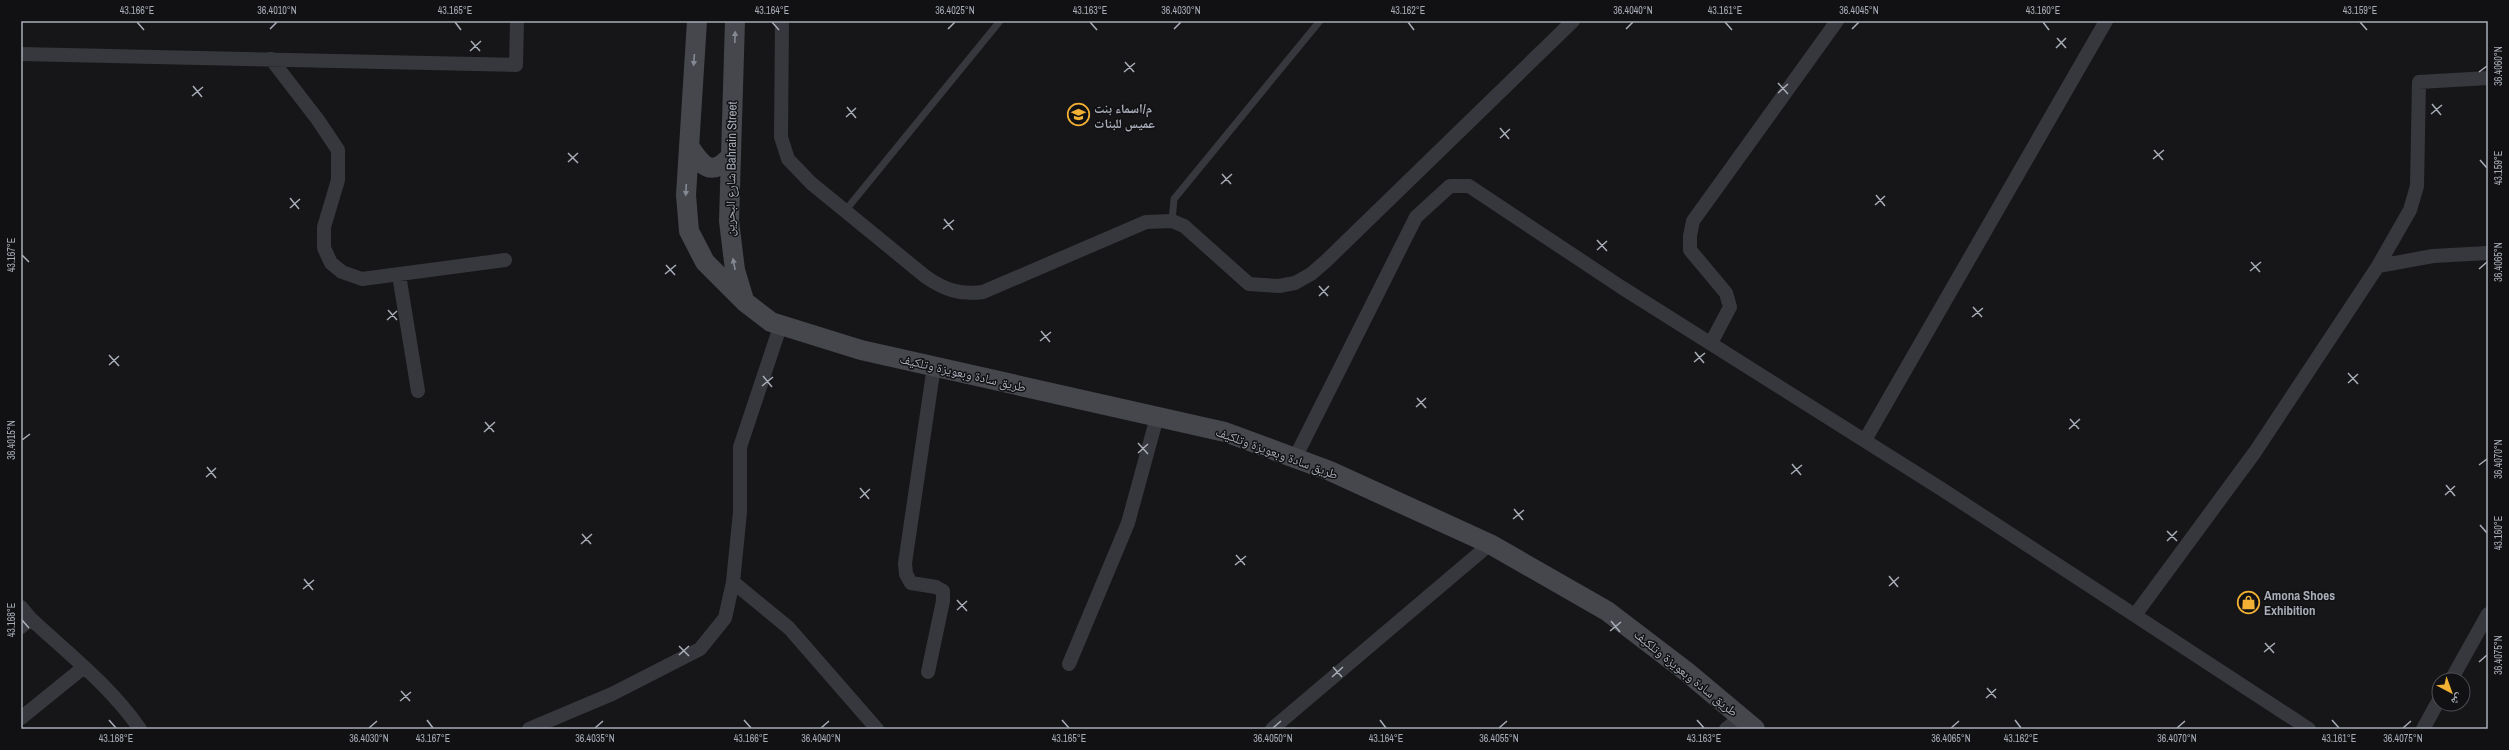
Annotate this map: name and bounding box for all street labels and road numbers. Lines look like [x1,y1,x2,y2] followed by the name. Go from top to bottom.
[721,101,742,237] street label: شارع البحرين Bahrain Street
[898,350,1028,396] street label: طريق سادة وبعويزة وتلكيف
[1213,423,1341,483] street label: طريق سادة وبعويزة وتلكيف
[1630,626,1742,720] street label: طريق سادة وبعويزة وتلكيف

